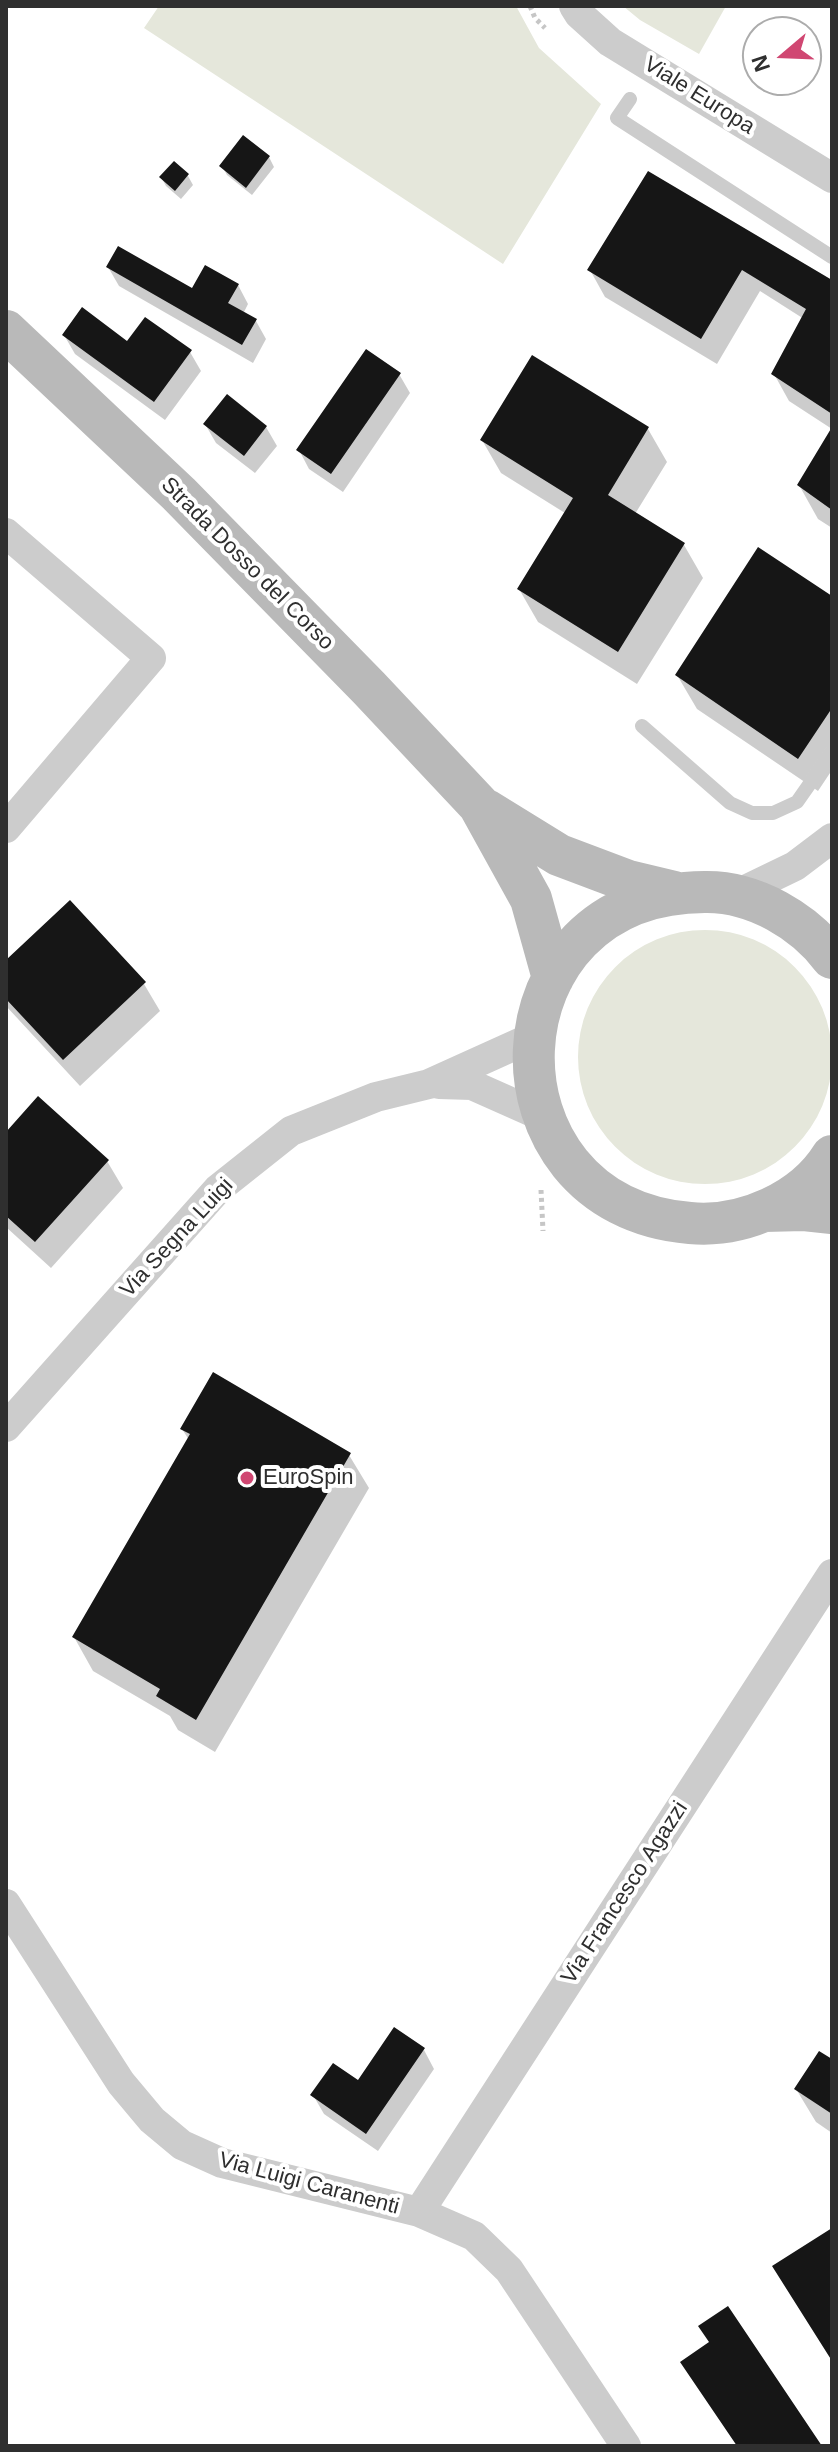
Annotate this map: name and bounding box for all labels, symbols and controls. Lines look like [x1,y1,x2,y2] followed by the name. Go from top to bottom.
[742,16,822,96] north arrow
[639,52,759,140] street label: Viale Europa
[746,52,775,75] text: N
[155,472,339,656] street label: Strada Dosso del Corso
[115,1173,239,1303] street label: Via Segna Luigi
[263,1465,354,1491] place label: EuroSpin
[238,1469,256,1487] marker: EuroSpin
[556,1797,694,1989] street label: Via Francesco Agazzi
[216,2147,402,2221] street label: Via Luigi Caranenti

